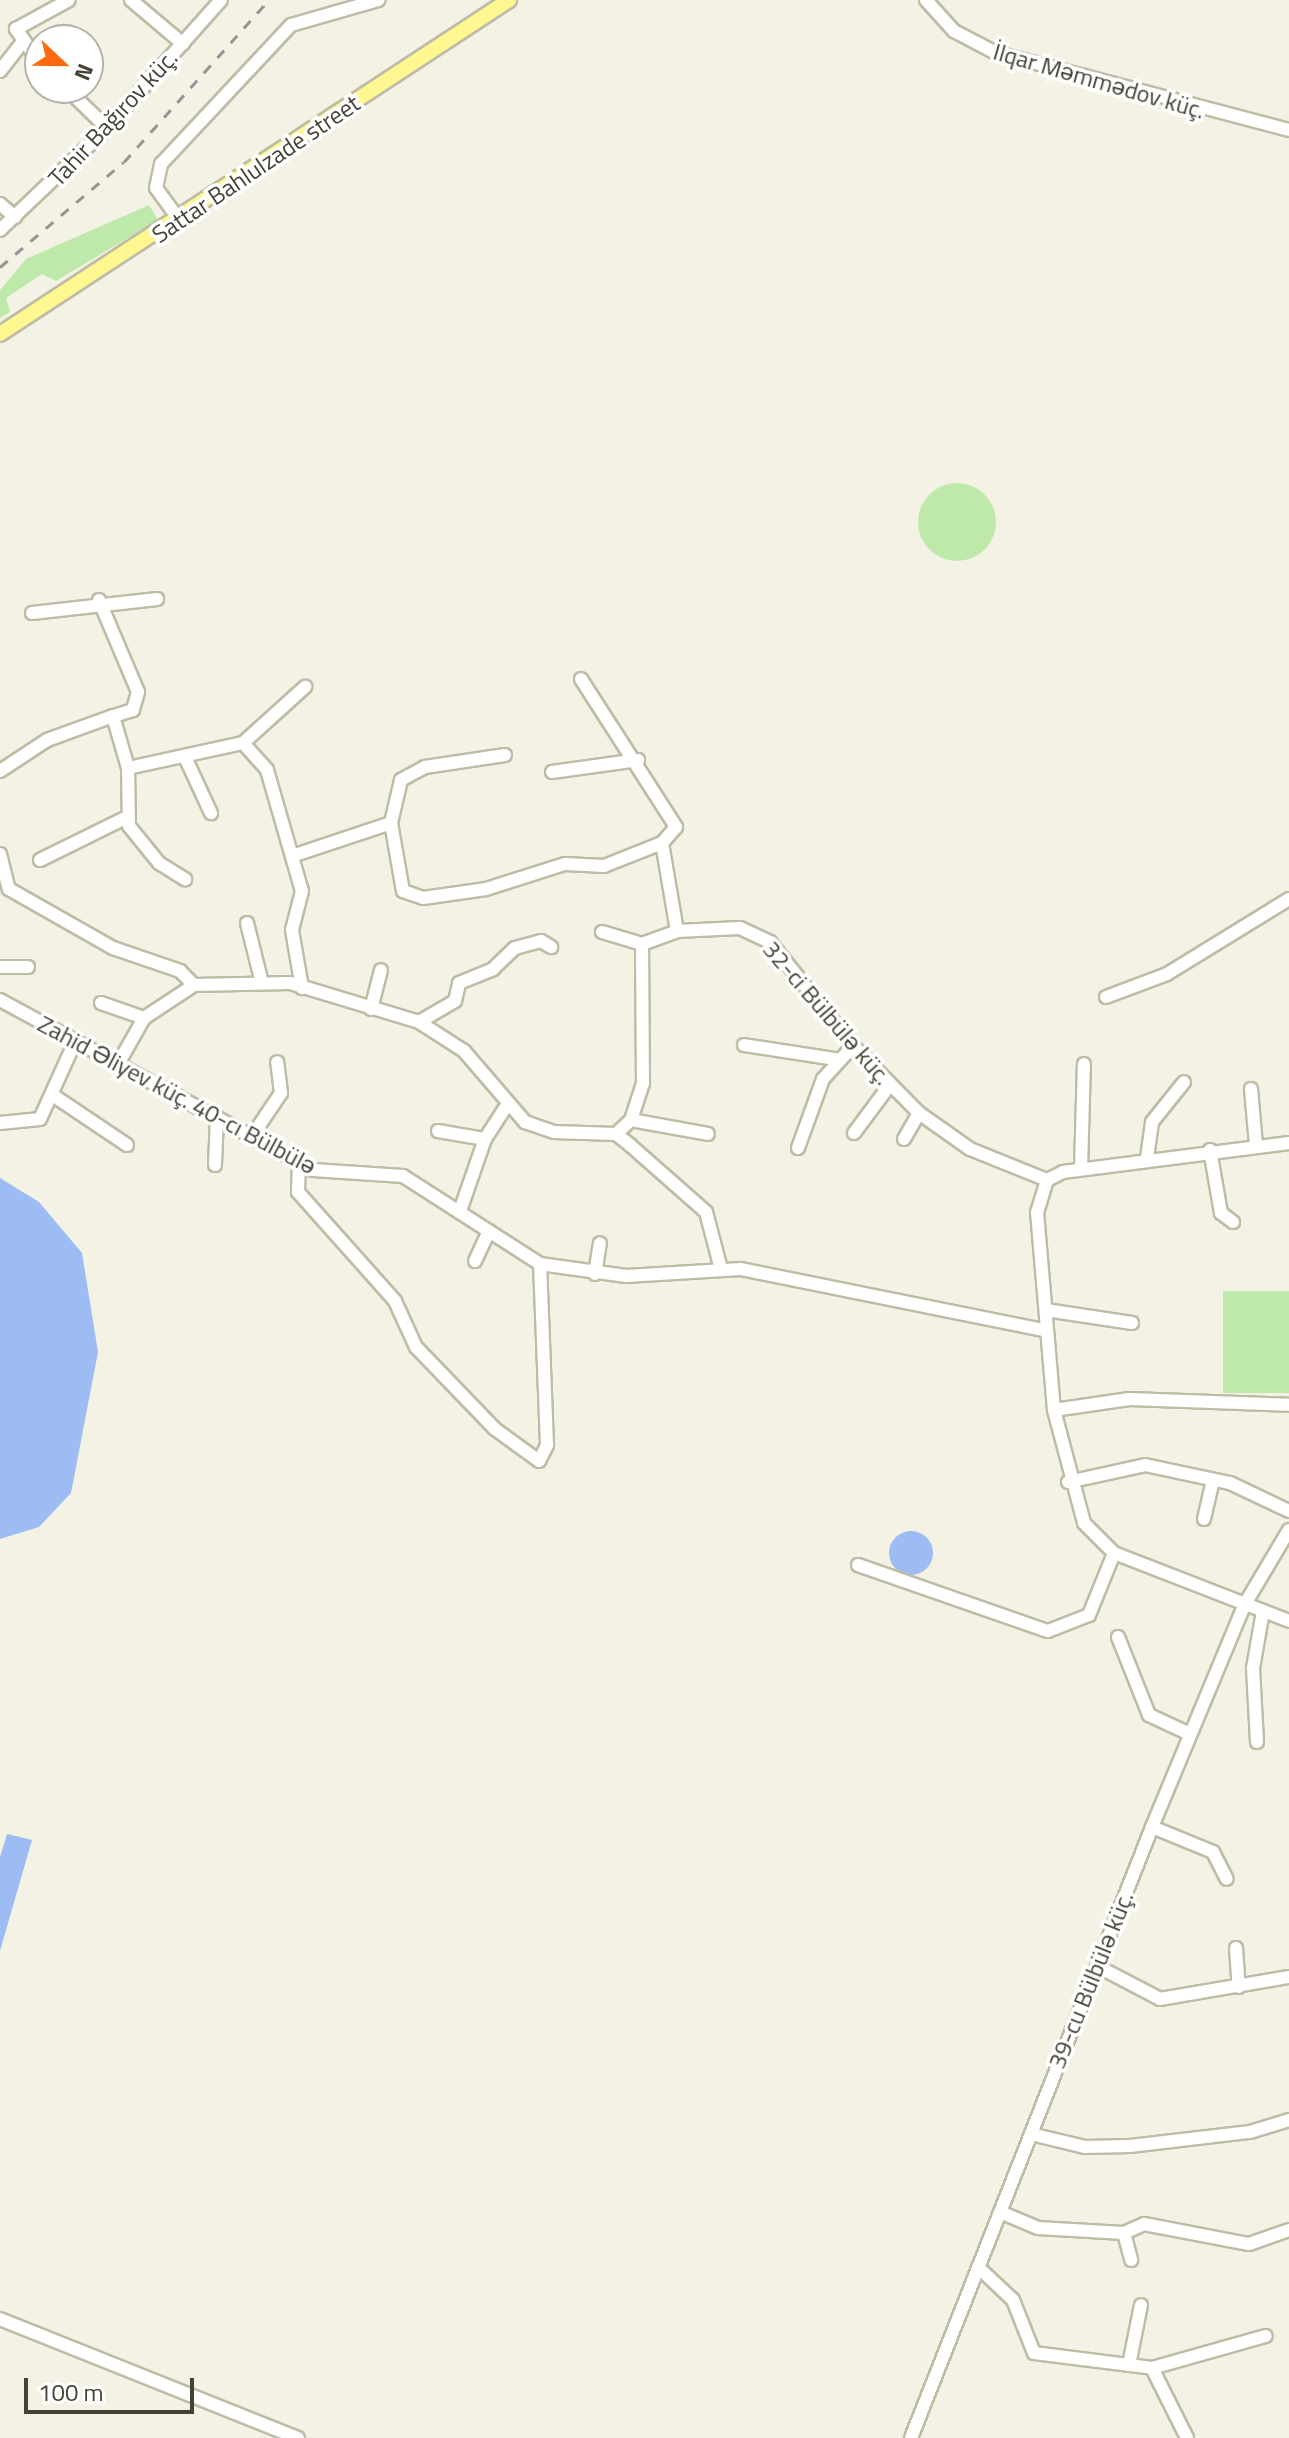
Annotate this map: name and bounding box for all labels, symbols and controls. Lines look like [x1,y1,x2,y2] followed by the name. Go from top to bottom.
[24,24,104,104] north arrow
[990,37,1208,125] street label: İlqar Məmmədov küç.
[42,44,184,192] street label: Tahir Bağırov küç.
[66,59,103,86] text: N
[147,89,365,249] street label: Sattar Bahlulzade street
[757,935,897,1091] street label: 32-ci Bülbülə küç.
[33,1009,321,1181] street label: Zahid Əliyev küç. 40-cı Bülbülə
[1042,1887,1140,2073] street label: 39-cu Bülbülə küç.
[28,2362,198,2412] scale bar
[38,2374,104,2410] text: 100 m

